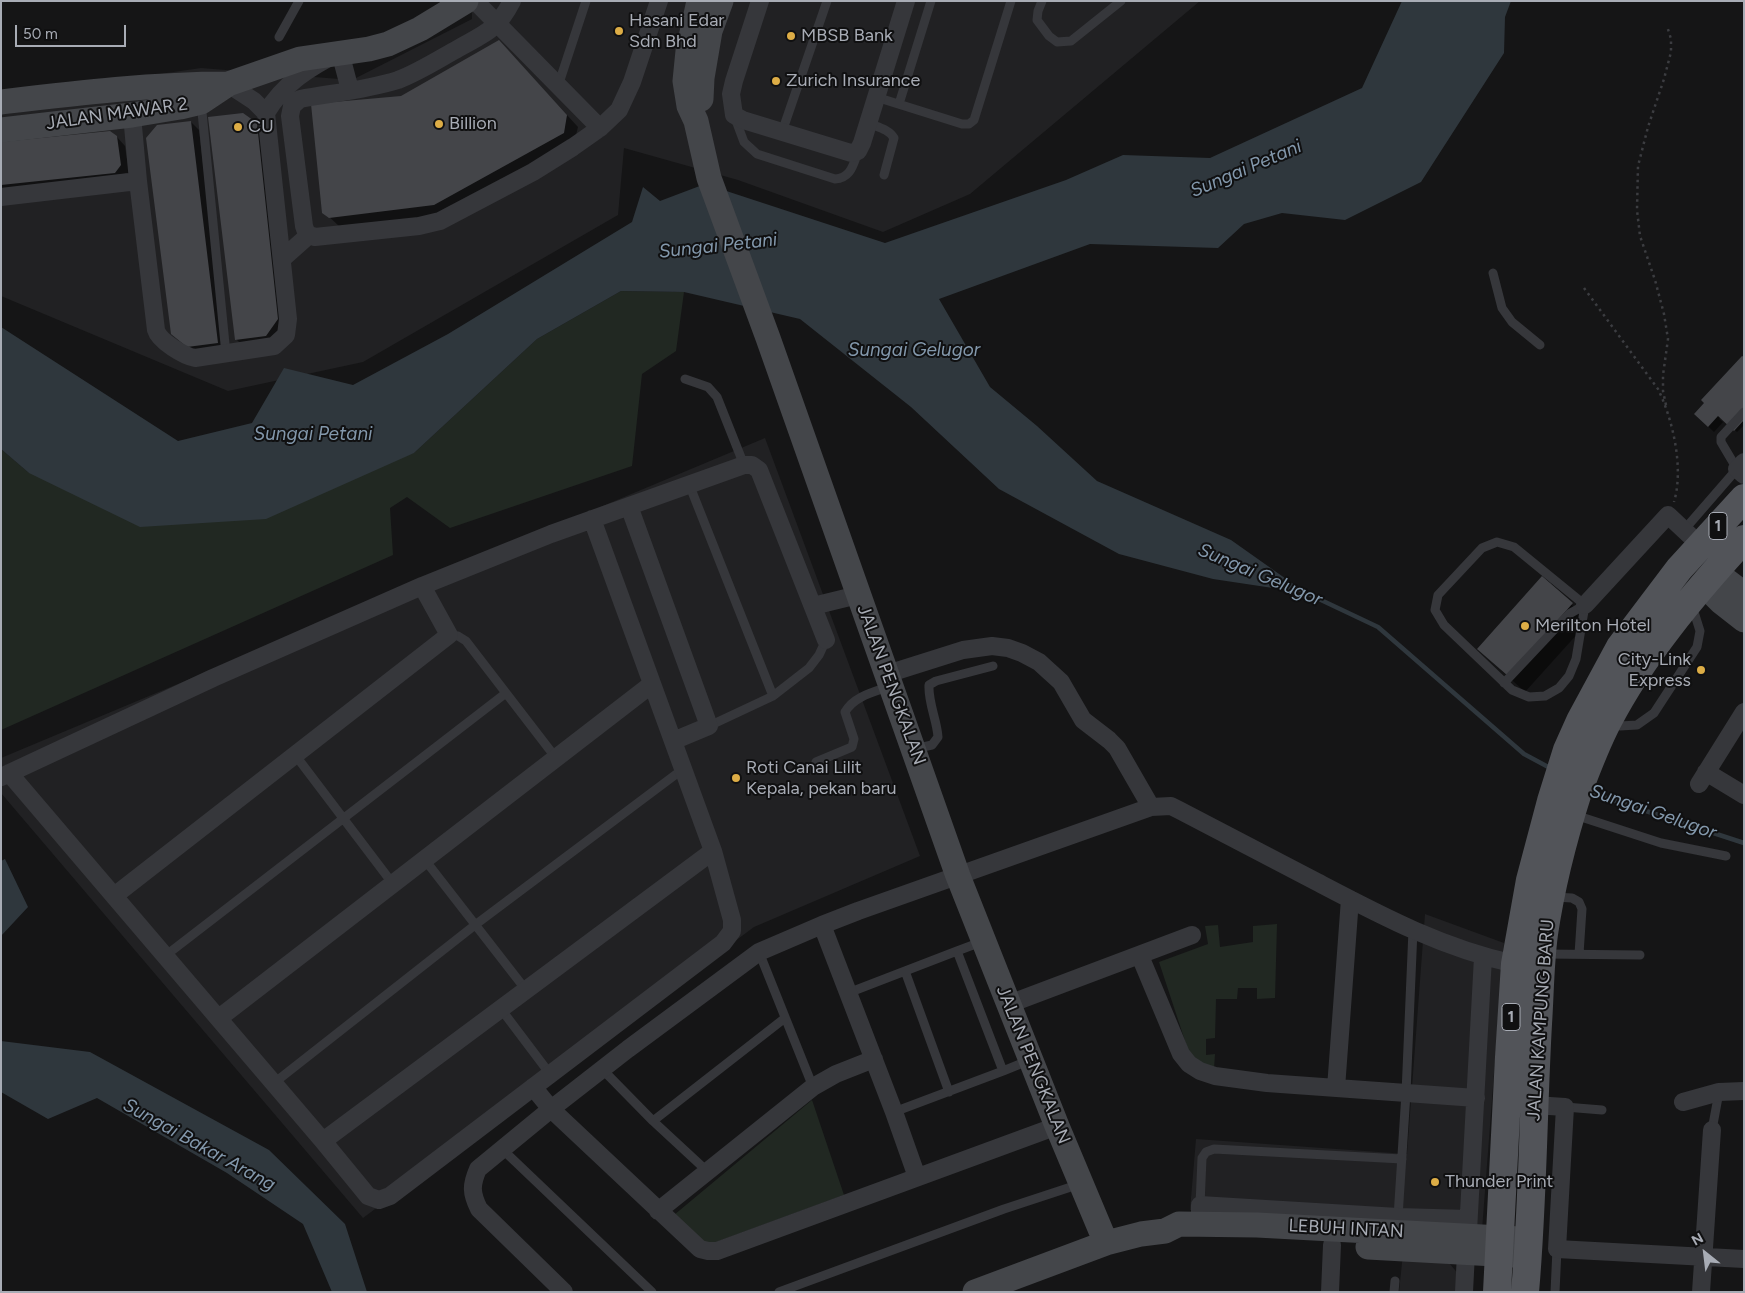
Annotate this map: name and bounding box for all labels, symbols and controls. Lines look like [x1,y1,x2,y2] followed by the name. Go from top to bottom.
[629,10,724,52] place label: Hasani Edar Sdn Bhd
[18,15,129,47] scale bar
[23,25,58,43] text: 50 m
[613,25,625,37] marker: Hasani Edar Sdn Bhd
[801,25,893,47] place label: MBSB Bank
[785,30,797,42] marker: MBSB Bank
[786,70,920,92] place label: Zurich Insurance
[770,75,782,87] marker: Zurich Insurance
[45,93,189,135] street label: JALAN MAWAR 2
[449,113,497,135] place label: Billion
[248,116,274,138] place label: CU
[433,118,445,130] marker: Billion
[232,121,244,133] marker: CU
[1187,135,1305,203] water label: Sungai Petani
[658,228,778,264] water label: Sungai Petani
[848,339,980,361] water label: Sungai Gelugor
[254,423,372,445] water label: Sungai Petani
[1709,512,1727,540] road number: 1
[1195,539,1325,611] water label: Sungai Gelugor
[852,602,930,768] street label: JALAN PENGKALAN
[1535,615,1650,637] place label: Merilton Hotel
[1519,620,1531,632] marker: Merilton Hotel
[1618,649,1691,692] place label: City-Link Express
[1695,664,1707,676] marker: City-Link Express
[746,757,897,800] place label: Roti Canai Lilit Kepala, pekan baru
[730,772,742,784] marker: Roti Canai Lilit Kepala, pekan baru
[1587,780,1719,844] water label: Sungai Gelugor
[1523,918,1559,1122] street label: JALAN KAMPUNG BARU
[991,983,1075,1147] street label: JALAN PENGKALAN
[1502,1004,1520,1030] road number: 1
[119,1094,279,1196] water label: Sungai Bakar Arang
[1445,1171,1553,1193] place label: Thunder Print
[1429,1176,1441,1188] marker: Thunder Print
[1288,1215,1404,1243] street label: LEBUH INTAN
[1680,1228,1730,1278] north arrow
[1689,1229,1706,1250] text: N

